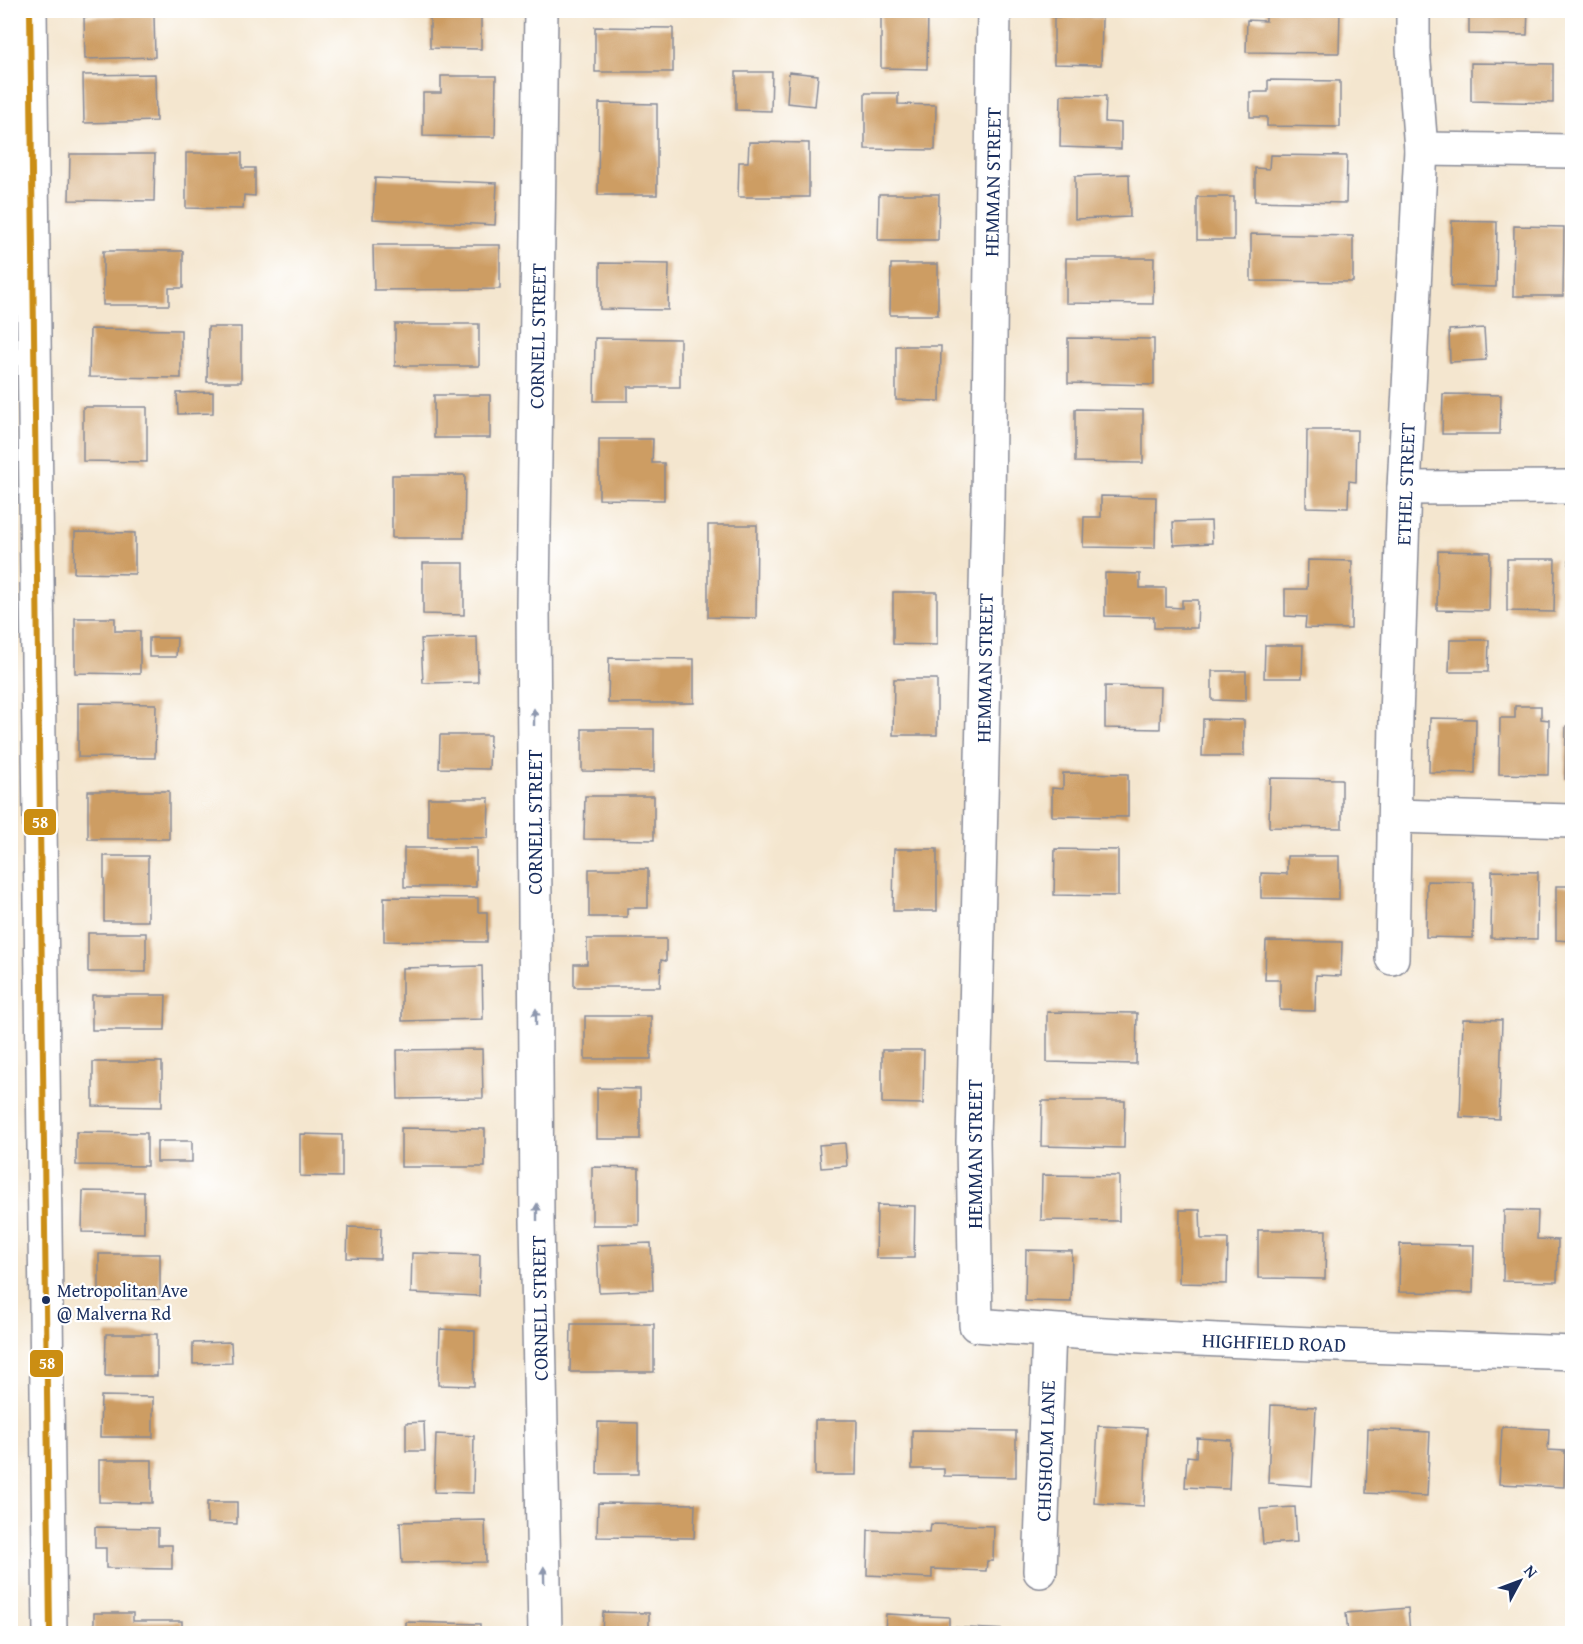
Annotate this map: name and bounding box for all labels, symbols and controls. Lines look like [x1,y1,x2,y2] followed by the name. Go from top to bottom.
[976,107,1008,257] street label: HEMMAN STREET
[521,263,553,409] street label: CORNELL STREET
[1388,422,1422,546] street label: ETHEL STREET
[968,593,1000,743] street label: HEMMAN STREET
[529,708,539,727] one-way arrow
[520,749,549,895] street label: CORNELL STREET
[23,808,57,836] line badge: 58
[32,810,48,834] text: 58
[531,1008,541,1027] one-way arrow
[960,1079,989,1229] street label: HEMMAN STREET
[532,1203,542,1222] one-way arrow
[523,1235,555,1381] street label: CORNELL STREET
[57,1277,188,1327] place label: Metropolitan Ave @ Malverna Rd
[40,1294,52,1306] marker: Metropolitan Ave @ Malverna Rd
[1201,1325,1347,1359] street label: HIGHFIELD ROAD
[29,1349,64,1378] line badge: 58
[39,1351,55,1375] text: 58
[1028,1380,1062,1522] street label: CHISHOLM LANE
[1490,1551,1550,1611] north arrow
[1519,1559,1544,1583] text: N
[539,1566,549,1585] one-way arrow

